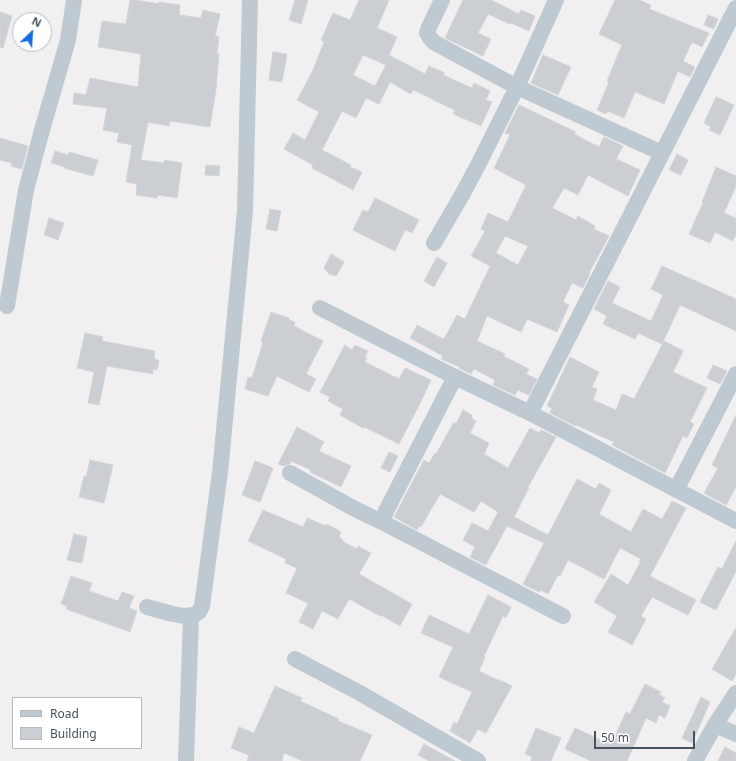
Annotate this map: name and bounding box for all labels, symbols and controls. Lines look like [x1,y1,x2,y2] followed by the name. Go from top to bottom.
[12,12,52,52] north arrow
[30,13,44,30] text: N
[12,697,142,749] legend
[50,705,79,722] text: Road
[596,723,697,749] scale bar
[50,725,97,742] text: Building
[601,729,629,746] text: 50 m

